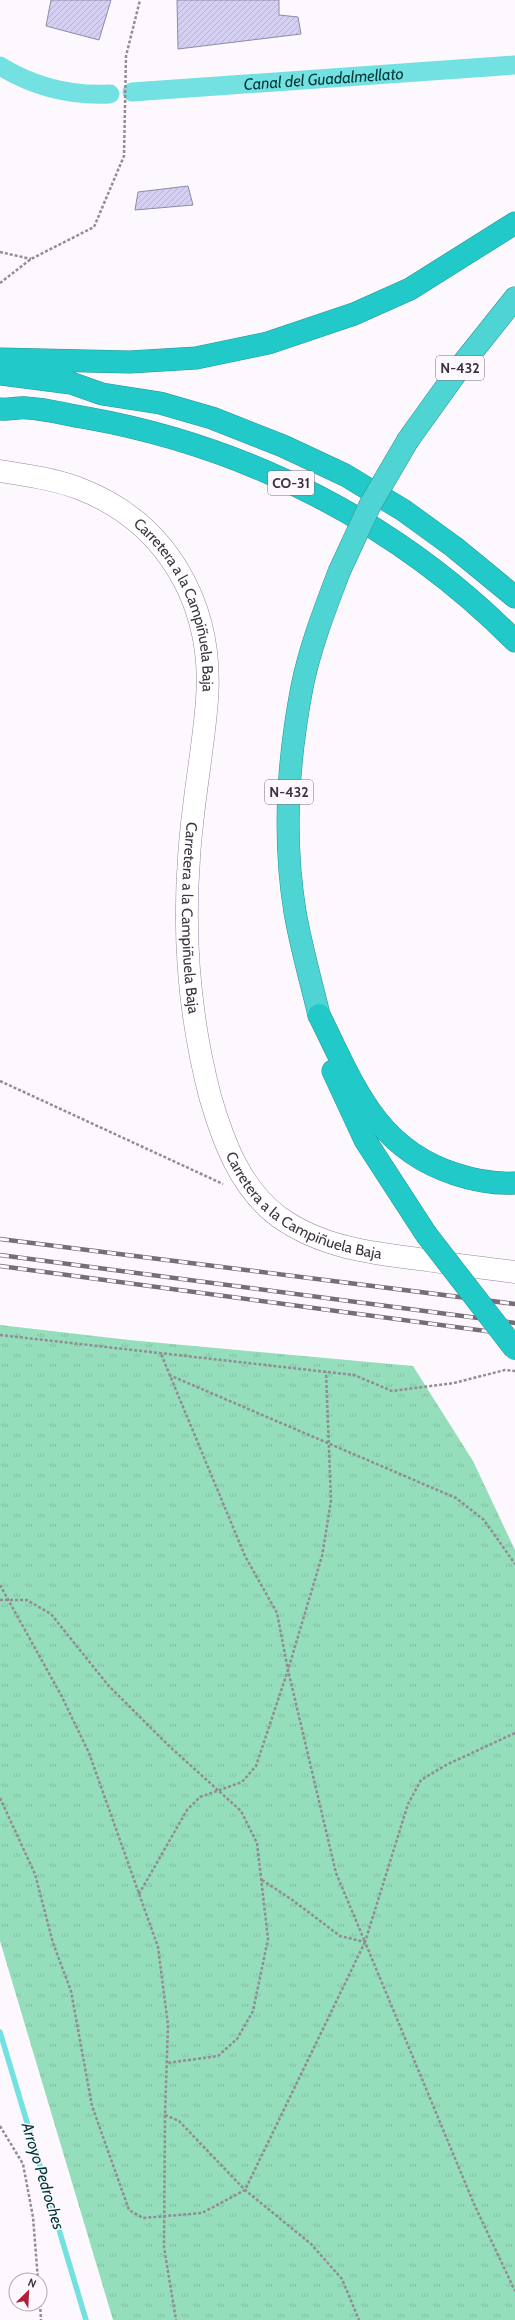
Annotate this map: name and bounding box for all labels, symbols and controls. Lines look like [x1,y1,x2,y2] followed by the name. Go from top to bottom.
[243,63,404,94] water label: Canal del Guadalmellato
[436,356,484,380] road number: N-432
[268,471,314,495] road number: CO-31
[130,514,217,693] street label: Carretera a la Campiñuela Baja
[265,780,313,804] road number: N-432
[178,821,203,1015] street label: Carretera a la Campiñuela Baja
[222,1149,384,1263] street label: Carretera a la Campiñuela Baja
[17,2119,68,2232] water label: Arroyo Pedroches
[8,2272,48,2312] north arrow
[26,2275,38,2291] text: N

